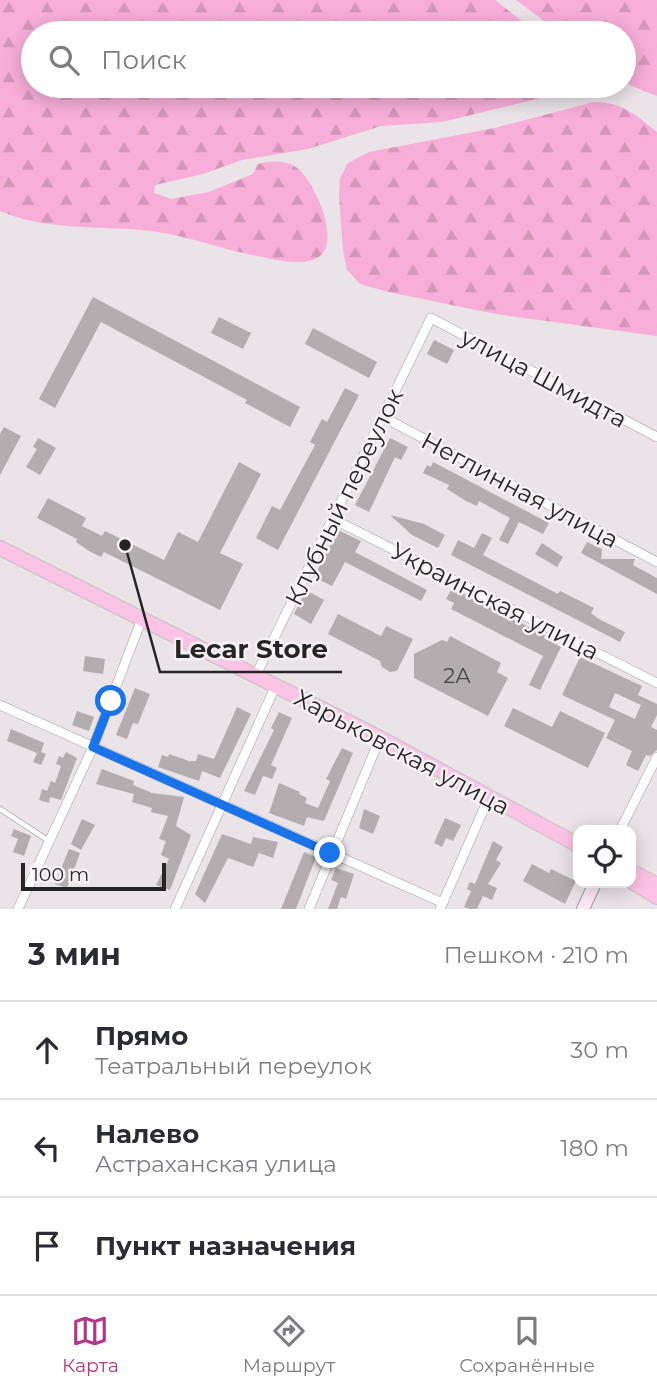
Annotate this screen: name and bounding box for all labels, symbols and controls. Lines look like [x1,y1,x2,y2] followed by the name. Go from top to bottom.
[21,21,636,98] search box
[45,41,83,79] icon: search
[101,44,187,76] text: Поиск
[455,322,632,434] street label: улица Шмидта
[279,384,409,610] street label: Клубный переулок
[417,426,623,554] street label: Неглинная улица
[386,536,604,666] street label: Украинская улица
[160,625,342,672] callout: Lecar Store
[174,633,328,665] text: Lecar Store
[443,663,471,688] house number: 2А
[289,683,515,821] street label: Харьковская улица
[95,685,126,716] route start
[573,825,636,888] map controls
[573,825,636,888] button: locate
[314,837,345,868] route end
[21,860,166,892] scale bar
[32,863,89,886] text: 100 m
[28,936,121,973] text: 3 мин
[444,941,629,969] text: Пешком · 210 m
[95,1020,188,1052] text: Прямо
[28,1031,66,1069] icon: ahead
[570,1036,629,1064] text: 30 m
[95,1052,372,1080] text: Театральный переулок
[95,1118,199,1150] text: Налево
[28,1129,66,1167] icon: left
[560,1134,629,1162] text: 180 m
[95,1150,337,1178] text: Астраханская улица
[28,1227,66,1265] icon: arrive
[95,1230,356,1262] text: Пункт назначения
[62,1312,119,1377] tab: Карта
[243,1312,335,1377] tab: Маршрут
[459,1312,595,1377] tab: Сохранённые

